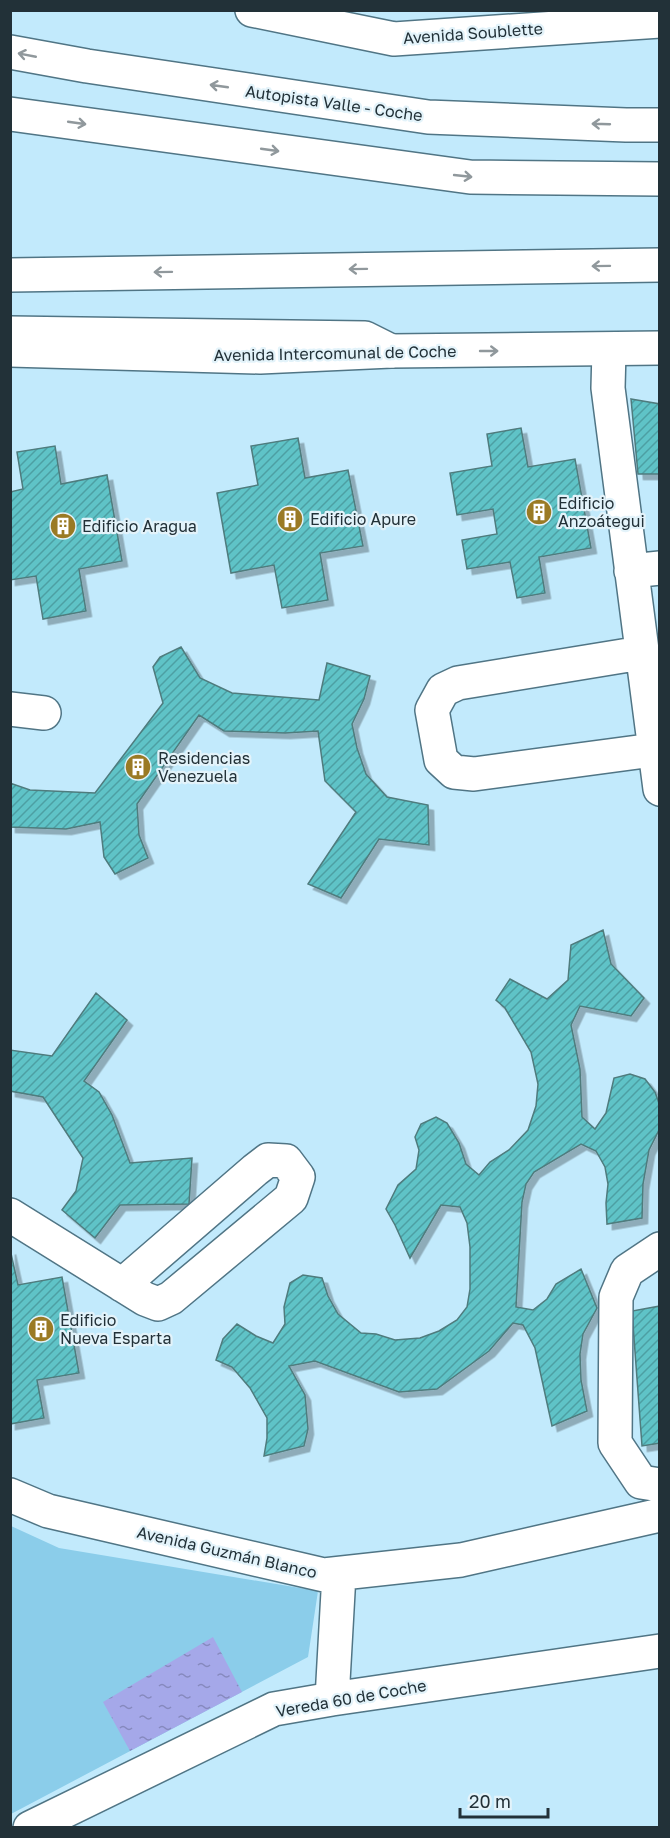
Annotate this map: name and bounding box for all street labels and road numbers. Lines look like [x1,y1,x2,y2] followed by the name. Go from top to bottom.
[402,18,544,48] street label: Avenida Soublette
[244,81,424,125] street label: Autopista Valle - Coche
[213,341,457,365] street label: Avenida Intercomunal de Coche
[135,1522,319,1582] street label: Avenida Guzmán Blanco
[274,1675,428,1721] street label: Vereda 60 de Coche

